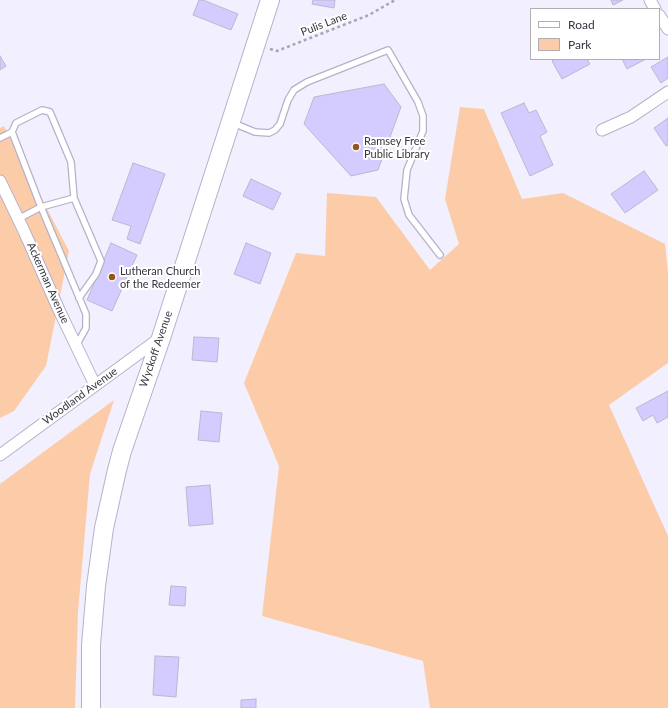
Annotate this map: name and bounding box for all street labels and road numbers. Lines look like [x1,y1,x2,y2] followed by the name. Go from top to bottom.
[299,9,349,39] street label: Pulis Lane
[24,240,72,326] street label: Ackerman Avenue
[137,309,175,389] street label: Wyckoff Avenue
[40,365,120,427] street label: Woodland Avenue

